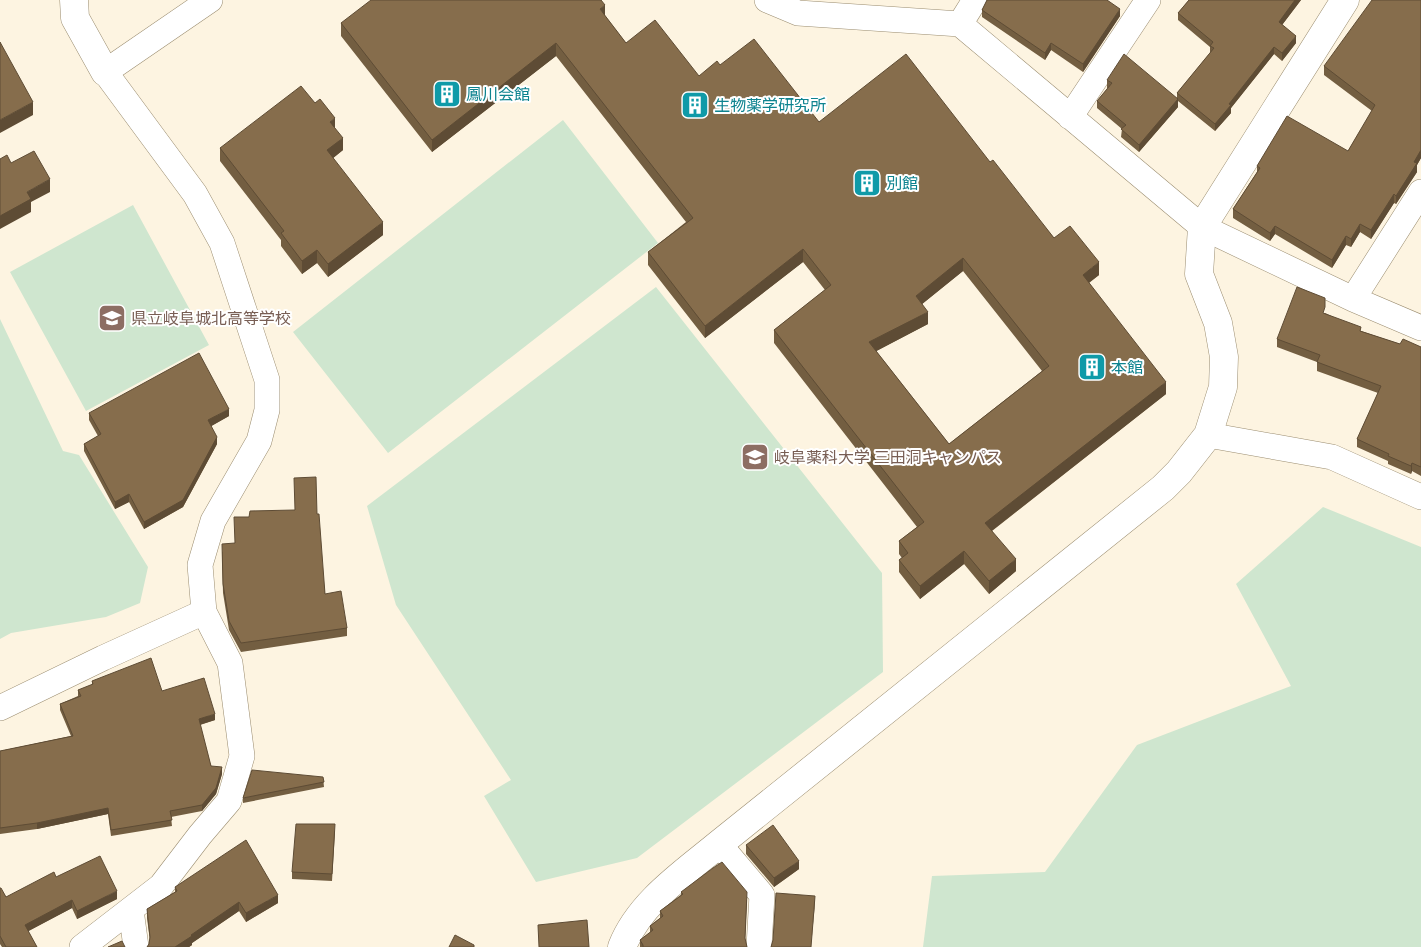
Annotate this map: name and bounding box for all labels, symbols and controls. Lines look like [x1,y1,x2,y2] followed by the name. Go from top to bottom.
[432,79,462,109] building icon: 鳳川会館
[466,84,530,104] place label: 鳳川会館
[680,90,710,120] building icon: 生物薬学研究所
[714,95,826,115] place label: 生物薬学研究所
[852,168,882,198] building icon: 別館
[886,173,918,193] place label: 別館
[97,303,127,333] school or university icon: 県立岐阜城北高等学校
[131,308,291,328] place label: 県立岐阜城北高等学校
[1077,352,1107,382] building icon: 本館
[1111,357,1143,377] place label: 本館
[740,442,770,472] school or university icon: 岐阜薬科大学 三田洞キャンパス
[774,447,1002,467] place label: 岐阜薬科大学 三田洞キャンパス

